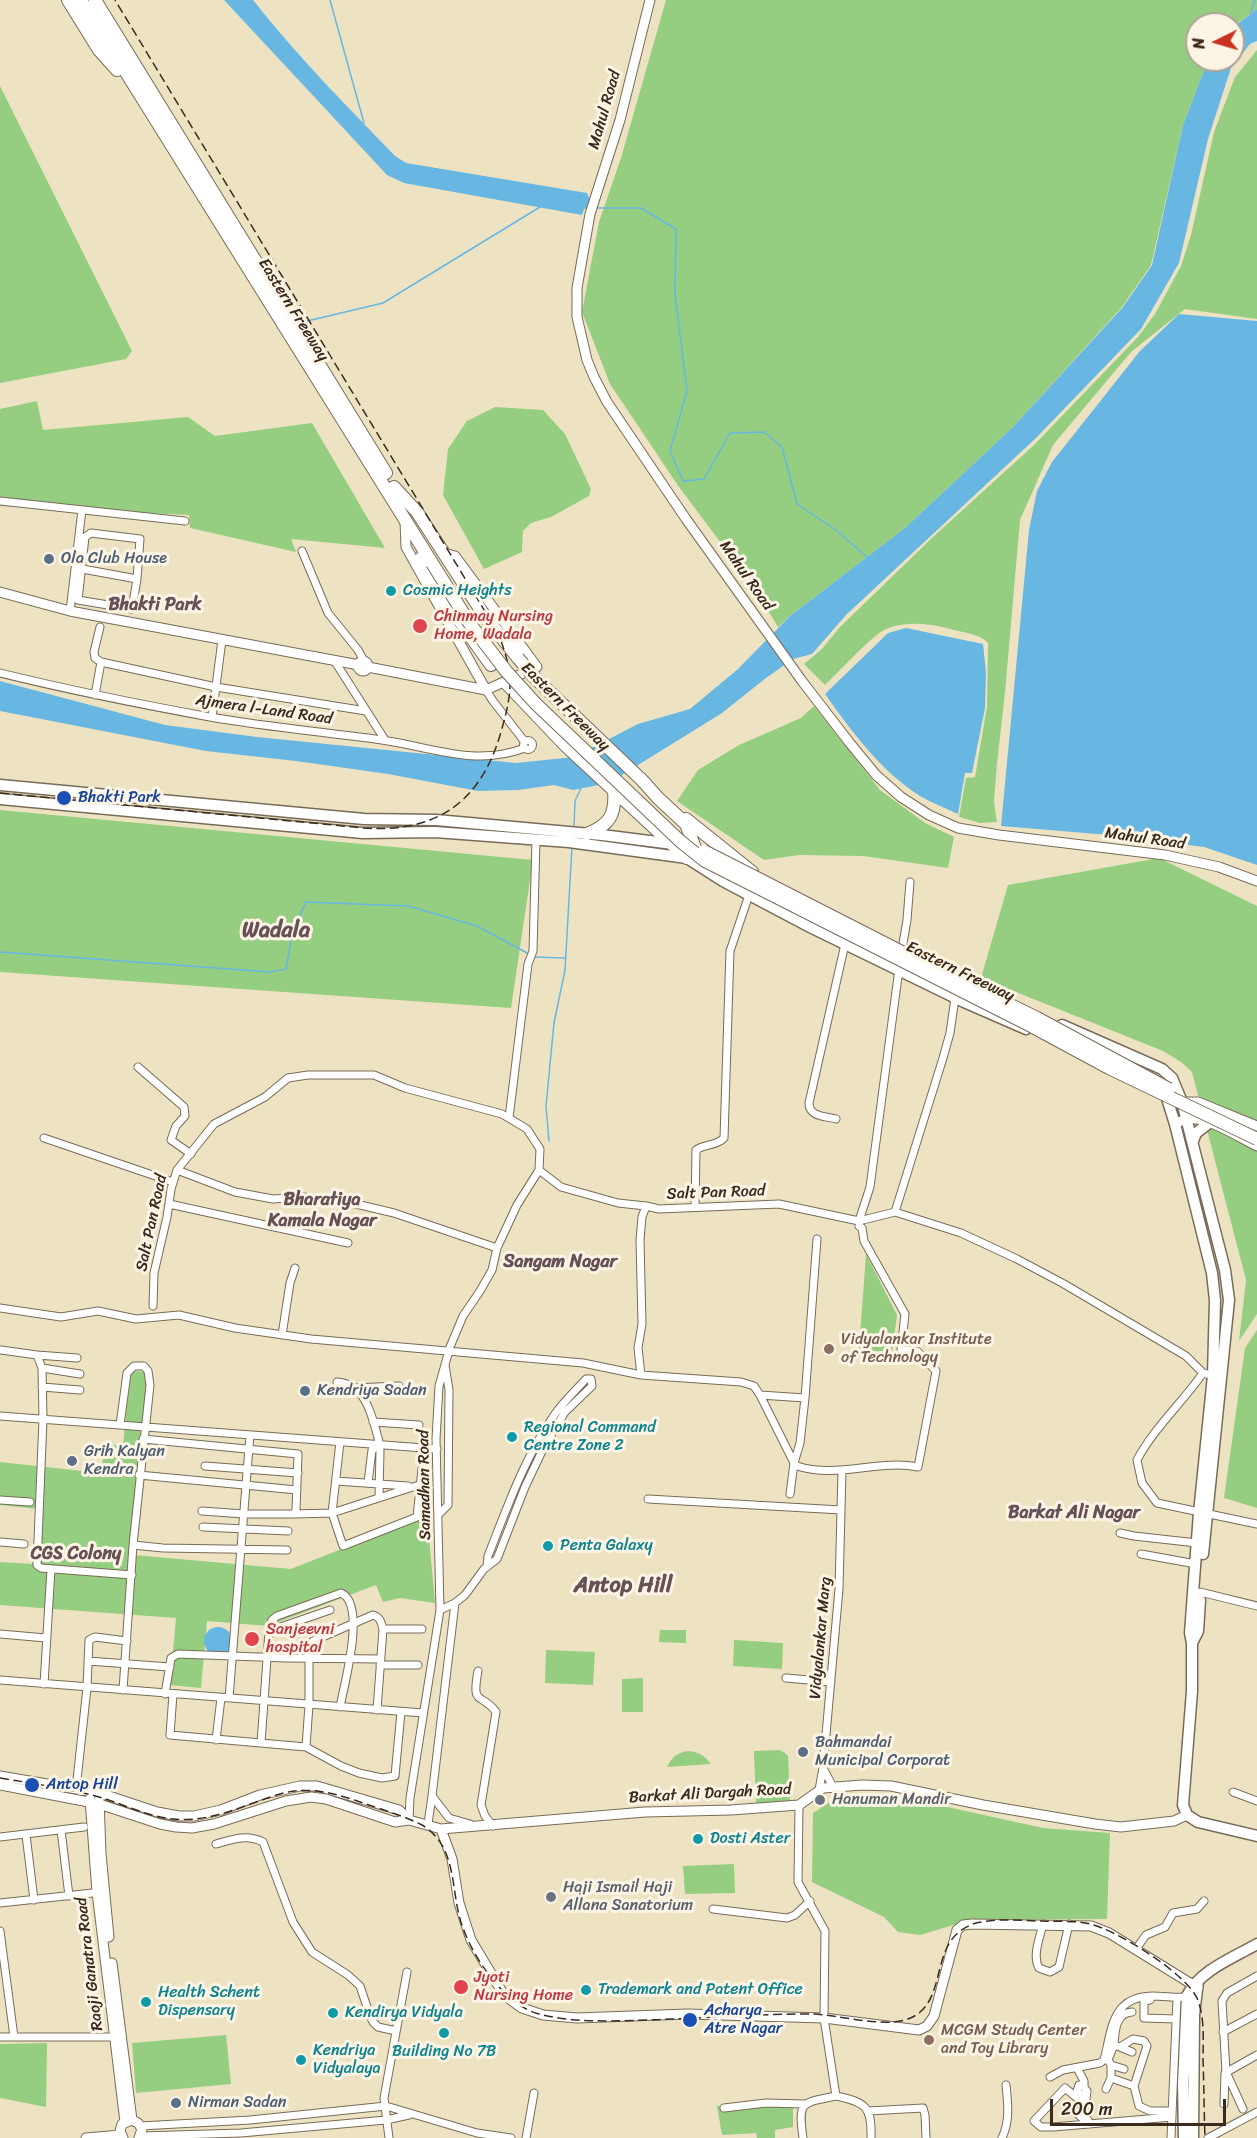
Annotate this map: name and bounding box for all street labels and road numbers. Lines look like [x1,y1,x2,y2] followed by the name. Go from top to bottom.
[585,68,625,152] street label: Mahul Road
[254,255,332,365] street label: Eastern Freeway
[715,537,777,615] street label: Mahul Road
[517,659,613,755] street label: Eastern Freeway
[194,691,334,729] street label: Ajmera l-Land Road
[1104,824,1186,854] street label: Mahul Road
[903,938,1017,1006] street label: Eastern Freeway
[132,1173,172,1273] street label: Salt Pan Road
[666,1182,766,1204] street label: Salt Pan Road
[414,1430,436,1540] street label: Samadhan Road
[806,1576,836,1700] street label: Vidyalankar Marg
[628,1780,792,1808] street label: Barkat Ali Dargah Road
[72,1896,108,2032] street label: Raoji Ganatra Road

